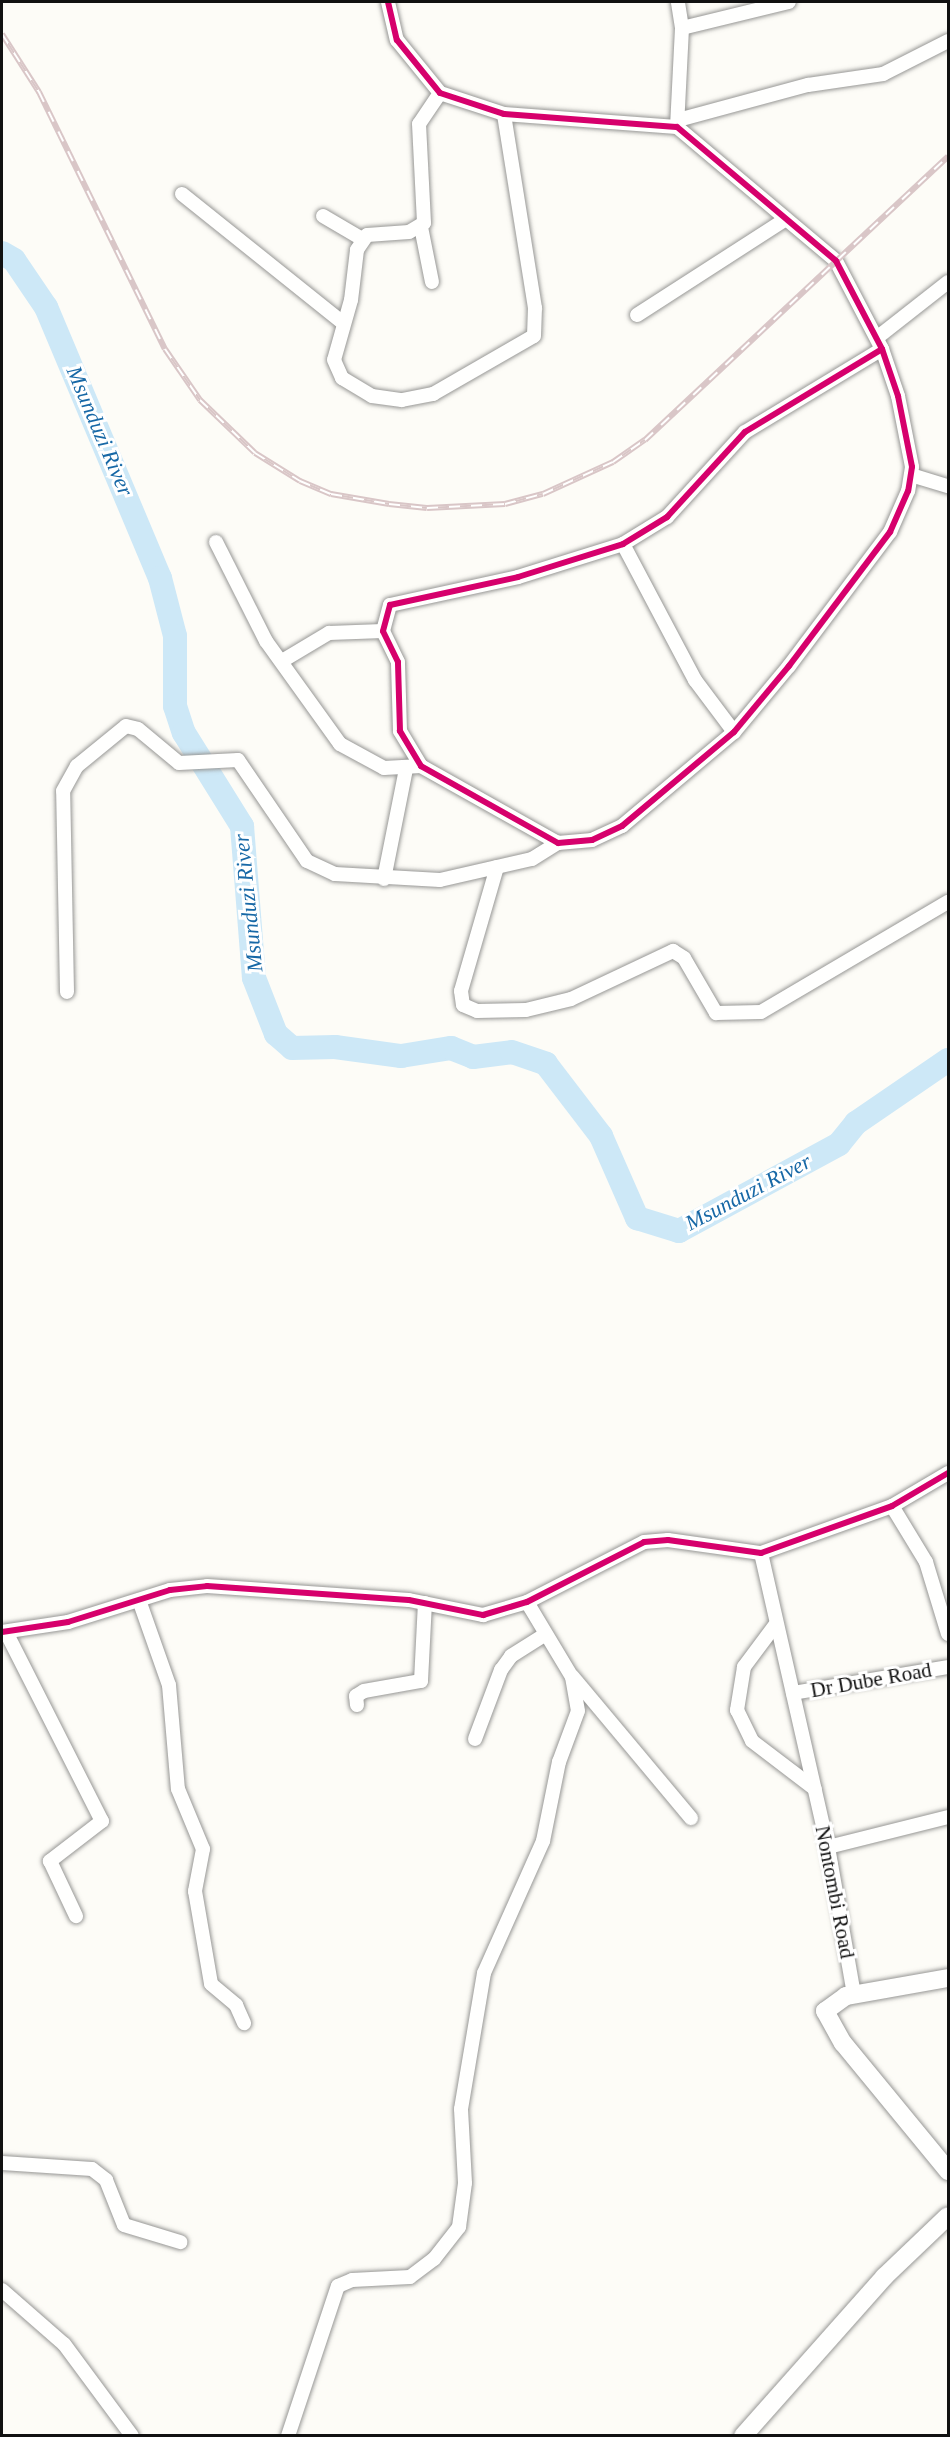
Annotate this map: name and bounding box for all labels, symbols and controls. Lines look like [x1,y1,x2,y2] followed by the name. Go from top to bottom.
[61,362,139,500] water label: Msunduzi River
[228,833,268,973] water label: Msunduzi River
[681,1148,815,1236] water label: Msunduzi River
[809,1657,933,1703] street label: Dr Dube Road
[810,1823,860,1961] street label: Nontombi Road

